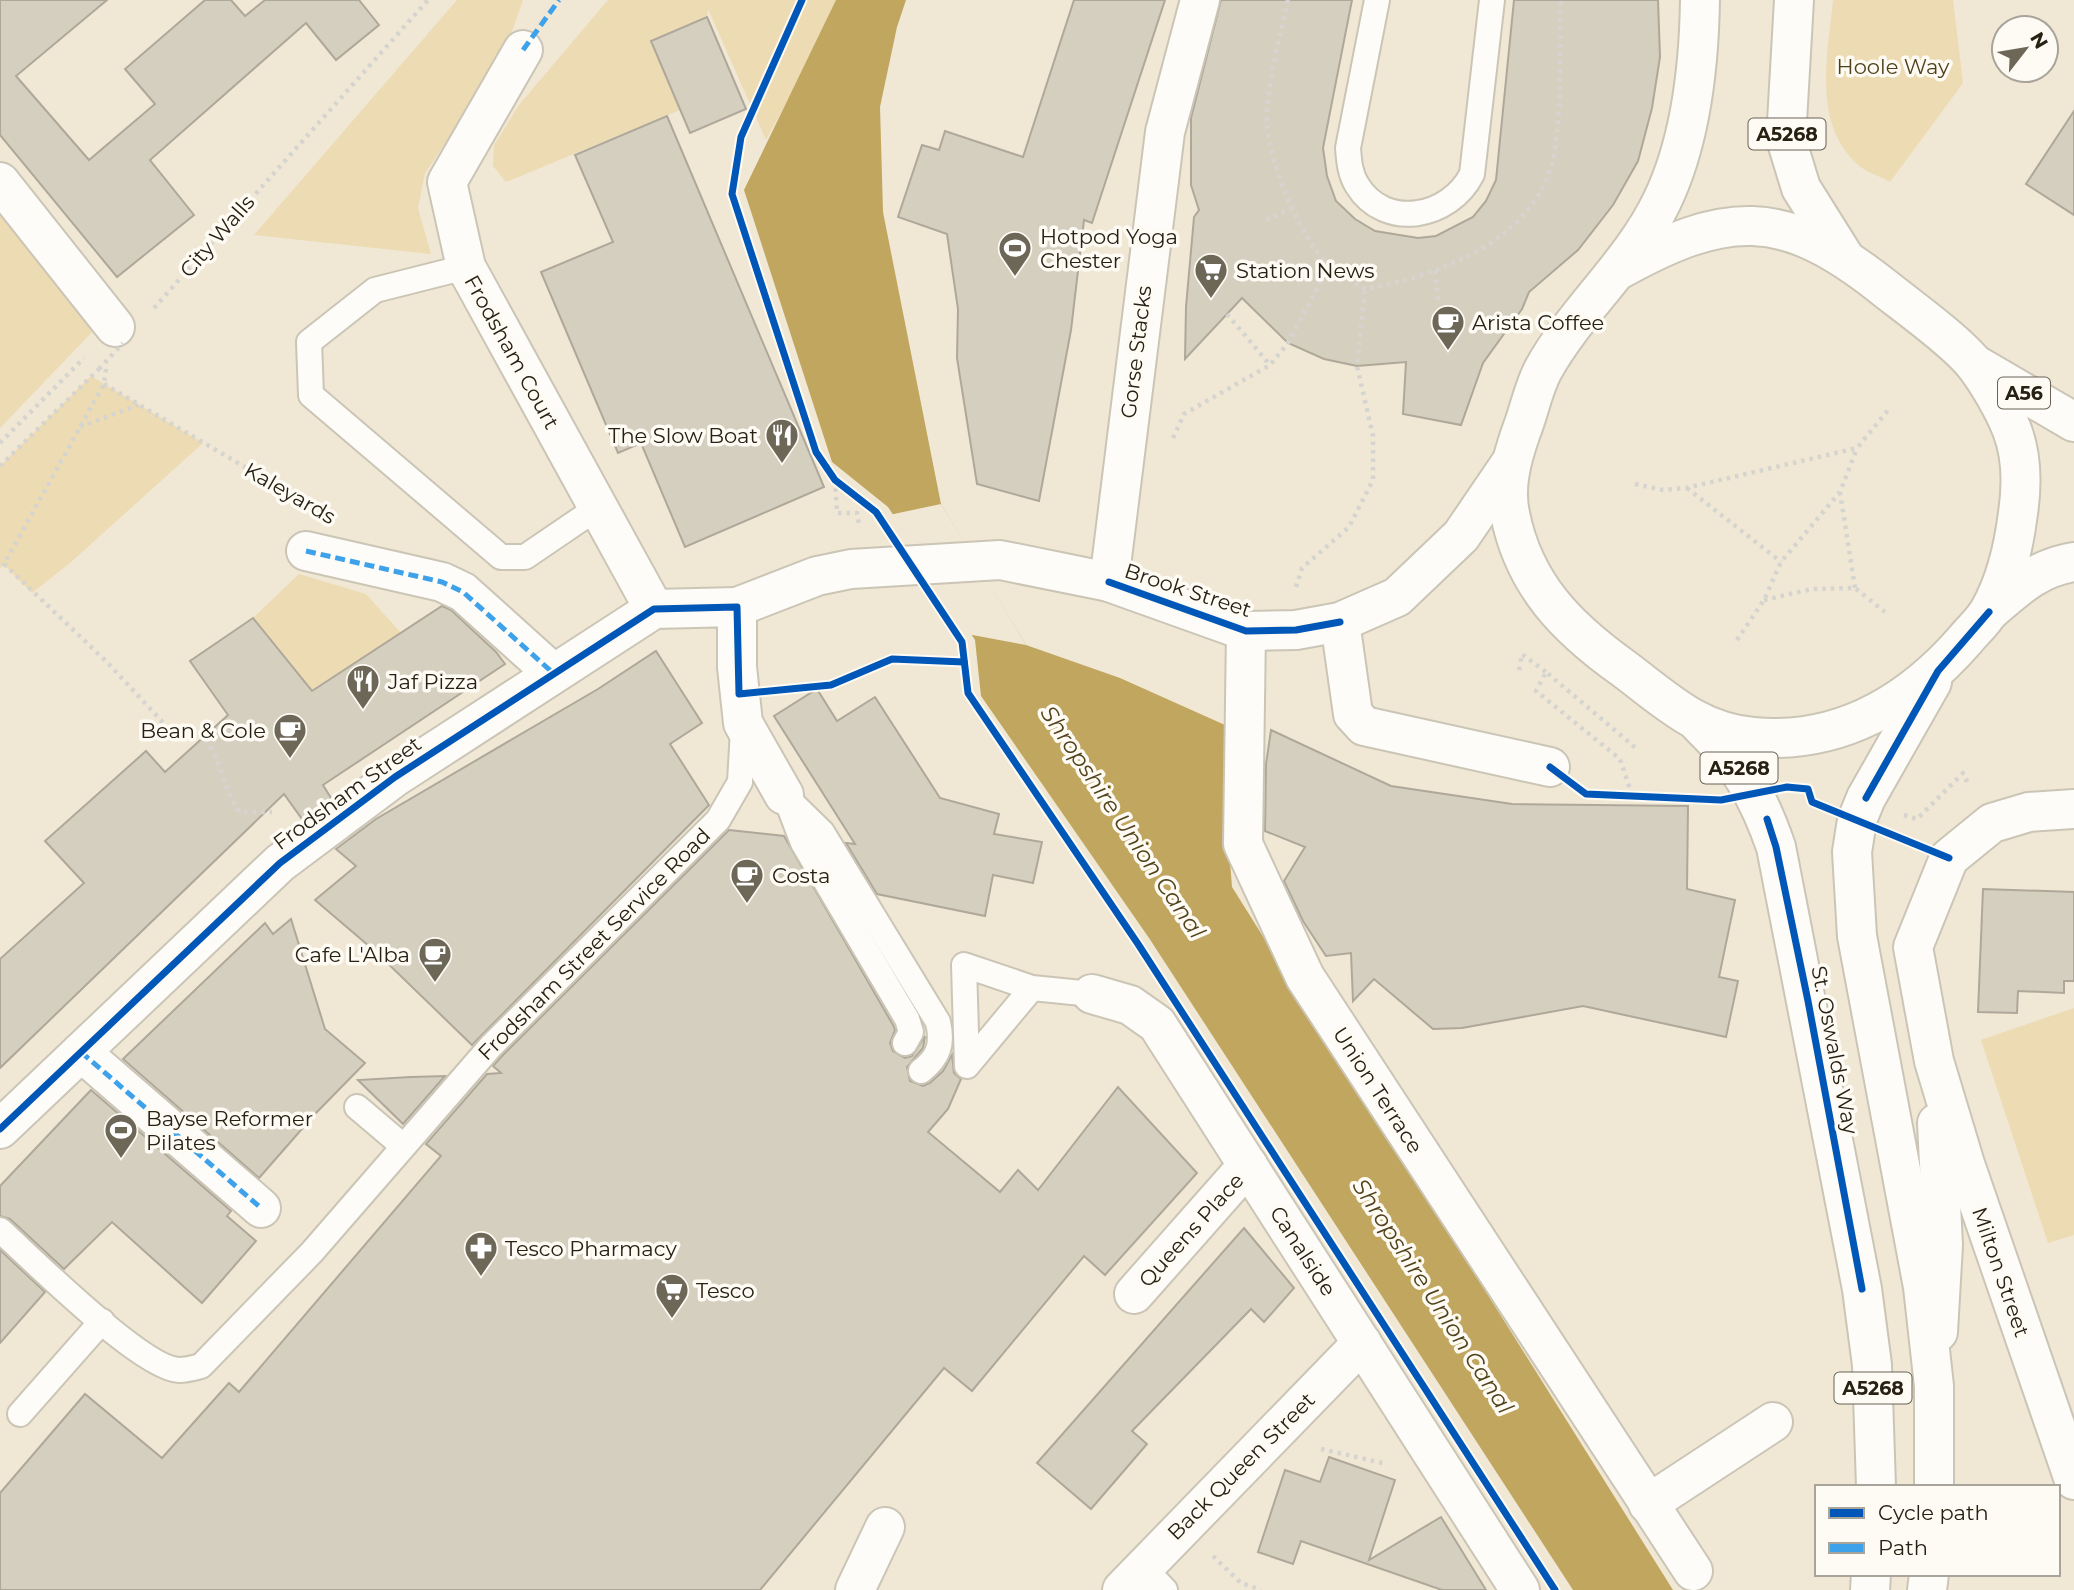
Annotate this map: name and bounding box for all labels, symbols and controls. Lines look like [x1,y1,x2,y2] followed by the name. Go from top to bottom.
[1990,14,2060,84] north arrow
[2025,28,2053,53] text: N
[1837,54,1950,79] park label: Hoole Way
[1748,118,1826,150] road number: A5268
[174,190,260,282] street label: City Walls
[1040,224,1178,273] place label: Hotpod Yoga Chester
[996,229,1034,278] sports icon: Hotpod Yoga Chester
[1192,251,1230,300] supermarket icon: Station News
[1236,258,1375,283] place label: Station News
[459,271,565,433] street label: Frodsham Court
[1115,284,1157,420] street label: Gorse Stacks
[1429,303,1467,352] cafe icon: Arista Coffee
[1472,310,1604,335] place label: Arista Coffee
[1998,378,2050,408] road number: A56
[763,416,801,465] restaurant icon: The Slow Boat
[608,423,758,448] place label: The Slow Boat
[240,457,340,529] street label: Kaleyards
[1121,558,1255,622] street label: Brook Street
[344,662,382,711] restaurant icon: Jaf Pizza
[387,669,478,694] place label: Jaf Pizza
[1035,700,1212,944] water label: Shropshire Union Canal
[271,711,309,760] cafe icon: Bean & Cole
[140,718,266,743] place label: Bean & Cole
[268,731,426,855] street label: Frodsham Street
[1700,752,1778,783] road number: A5268
[473,823,715,1065] street label: Frodsham Street Service Road
[728,856,766,905] cafe icon: Costa
[772,863,830,888] place label: Costa
[416,935,454,984] cafe icon: Cafe L'Alba
[295,942,410,967] place label: Cafe L'Alba
[1806,964,1864,1137] street label: St. Oswalds Way
[1328,1022,1428,1158] street label: Union Terrace
[146,1106,313,1155] place label: Bayse Reformer Pilates
[102,1111,140,1160] sports icon: Bayse Reformer Pilates
[1133,1168,1249,1292] street label: Queens Place
[1346,1173,1520,1420] water label: Shropshire Union Canal
[1265,1201,1341,1301] street label: Canalside
[1967,1204,2035,1340] street label: Milton Street
[462,1229,500,1278] pharmacy icon: Tesco Pharmacy
[505,1236,677,1261] place label: Tesco Pharmacy
[653,1271,691,1320] supermarket icon: Tesco
[696,1278,755,1303] place label: Tesco
[1834,1372,1912,1404] road number: A5268
[1162,1387,1320,1545] street label: Back Queen Street
[1815,1485,2060,1576] legend
[1878,1500,1989,1525] text: Cycle path
[1878,1535,1928,1560] text: Path

